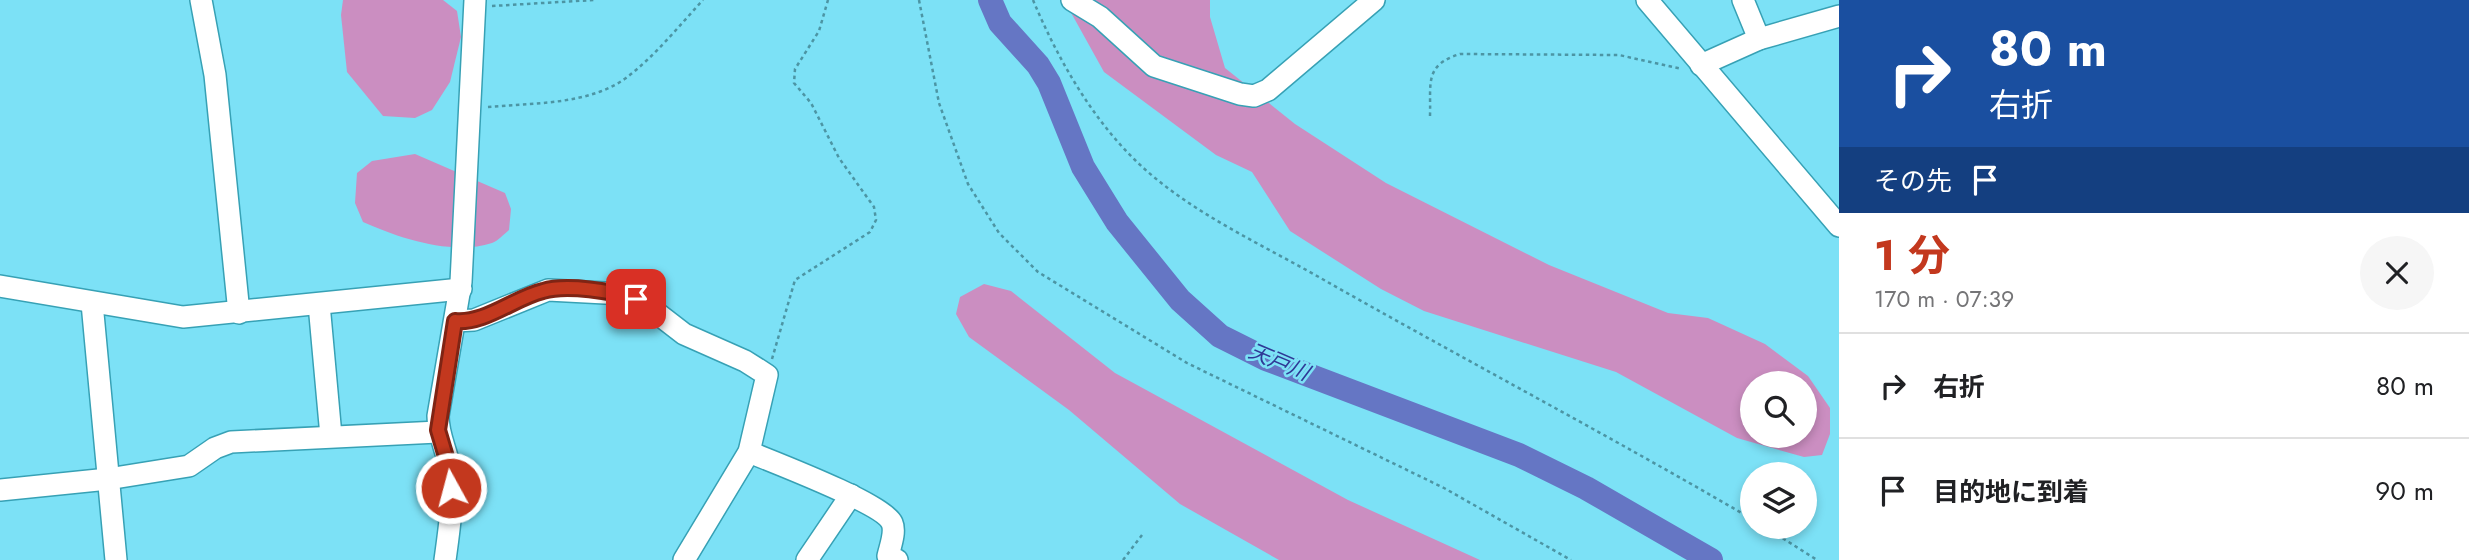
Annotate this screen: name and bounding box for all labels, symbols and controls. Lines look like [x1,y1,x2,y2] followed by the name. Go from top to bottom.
[1989,14,2107,84] text: 80 m
[1874,28,1965,119] icon: right
[1989,82,2053,128] text: 右折
[1966,161,2004,199] icon: arrive
[1874,162,1952,200] text: その先
[1874,225,1950,286] text: 1 分
[2360,236,2434,310] button: close
[606,269,666,329] pin
[617,280,655,318] icon: arrive
[1874,282,2014,316] text: 170 m · 07:39
[1244,336,1316,389] water label: 天戸川
[1874,367,1912,405] icon: right
[2376,367,2434,405] text: 80 m
[1933,368,1985,406] text: 右折
[1740,371,1817,539] map controls
[1740,371,1817,448] button: search
[414,451,488,525] position arrow
[1740,462,1817,539] button: layers
[1874,472,1912,510] icon: arrive
[2375,472,2434,510] text: 90 m
[1933,473,2089,511] text: 目的地に到着

